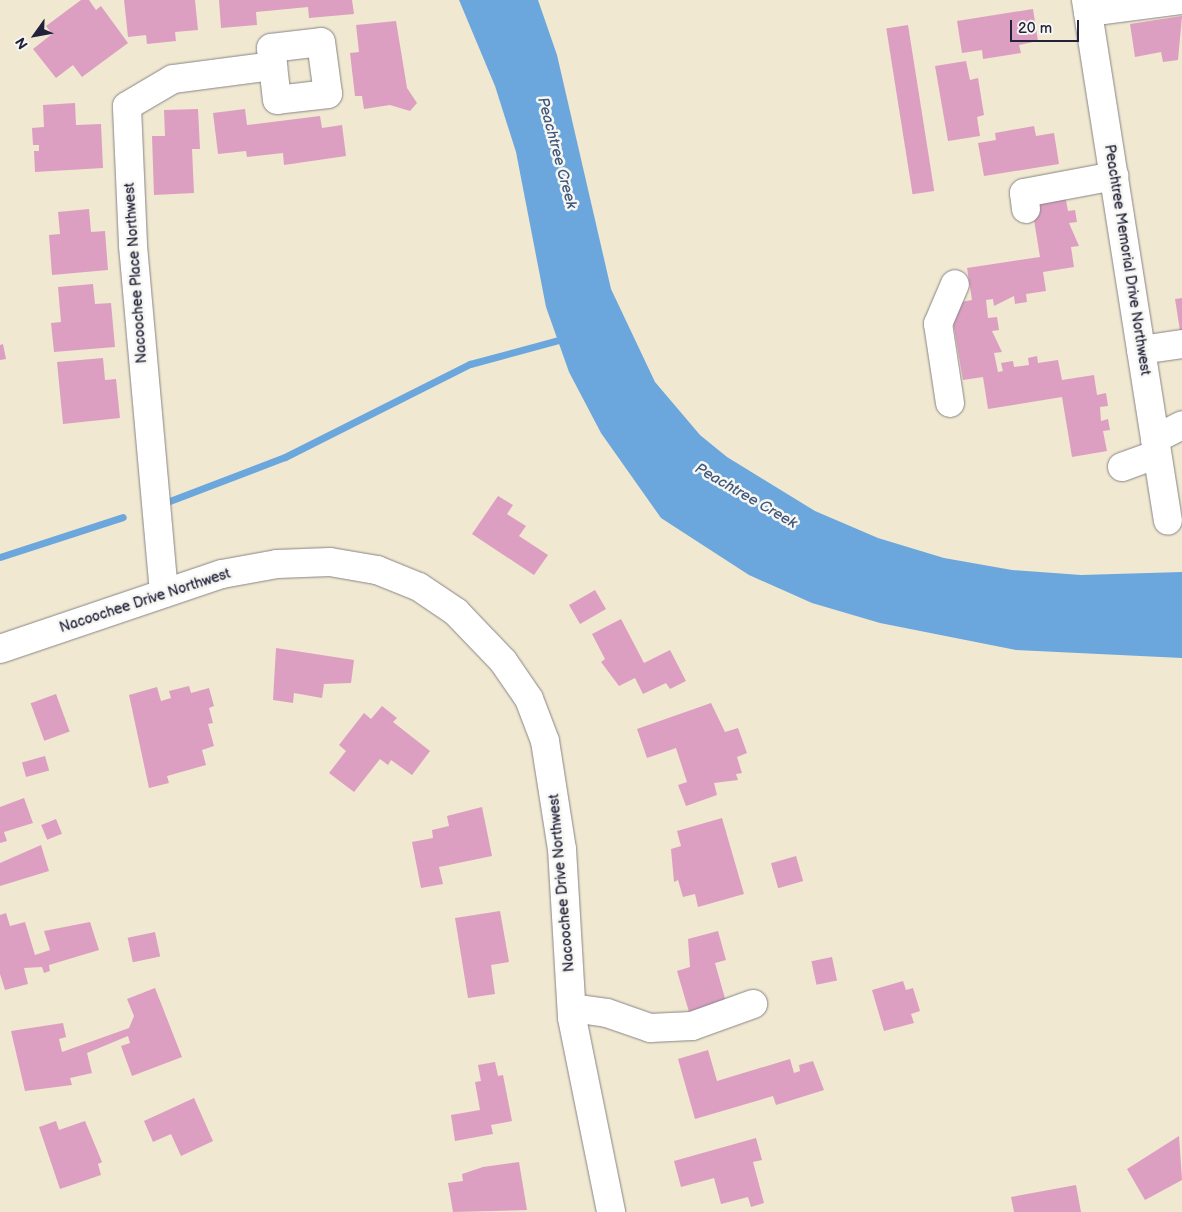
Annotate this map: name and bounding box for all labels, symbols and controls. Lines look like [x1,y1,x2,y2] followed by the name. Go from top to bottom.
[10,10,60,60] north arrow
[1012,10,1081,42] scale bar
[1018,19,1052,38] text: 20 m
[12,34,32,52] text: N
[533,95,581,211] water label: Peachtree Creek
[1100,143,1154,377] street label: Peachtree Memorial Drive Northwest
[121,182,151,364] street label: Nacoochee Place Northwest
[692,459,800,533] water label: Peachtree Creek
[58,565,232,637] street label: Nacoochee Drive Northwest
[546,793,578,973] street label: Nacoochee Drive Northwest

